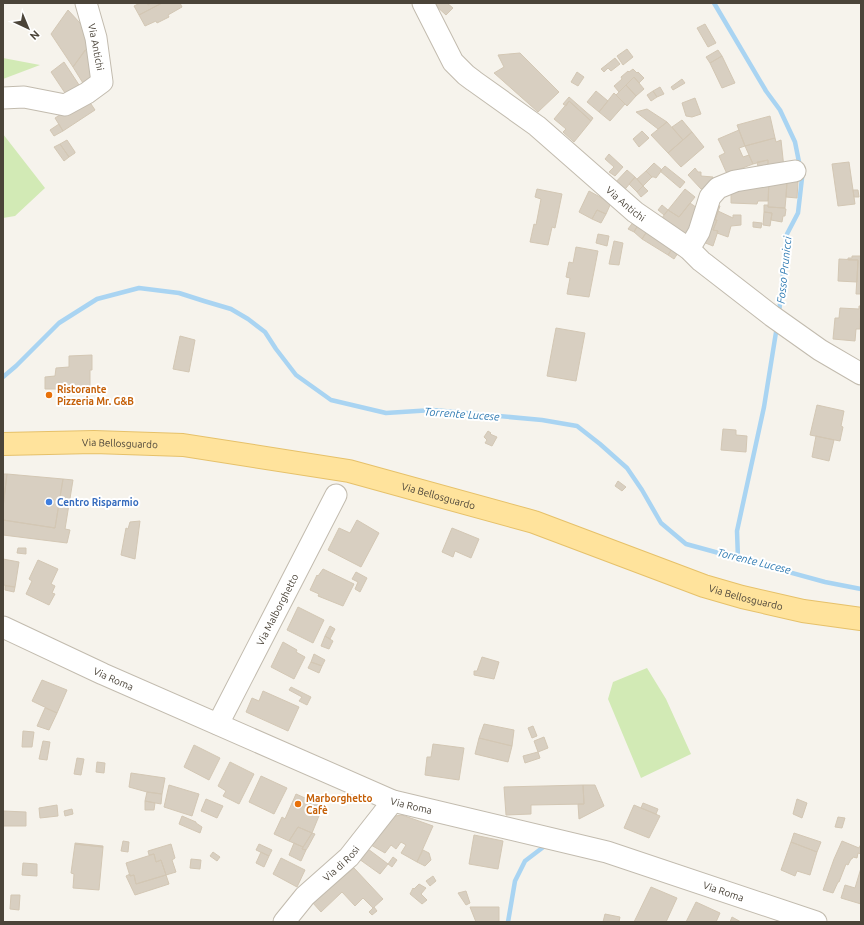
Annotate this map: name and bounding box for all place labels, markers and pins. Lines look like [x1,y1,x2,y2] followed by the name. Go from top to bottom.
[57,384,134,407] place label: Ristorante Pizzeria Mr. G&B
[44,390,54,400] marker: Ristorante Pizzeria Mr. G&B
[44,497,54,507] marker: Centro Risparmio
[57,497,139,508] place label: Centro Risparmio
[306,793,372,816] place label: Marborghetto Cafè
[293,799,303,809] marker: Marborghetto Cafè

